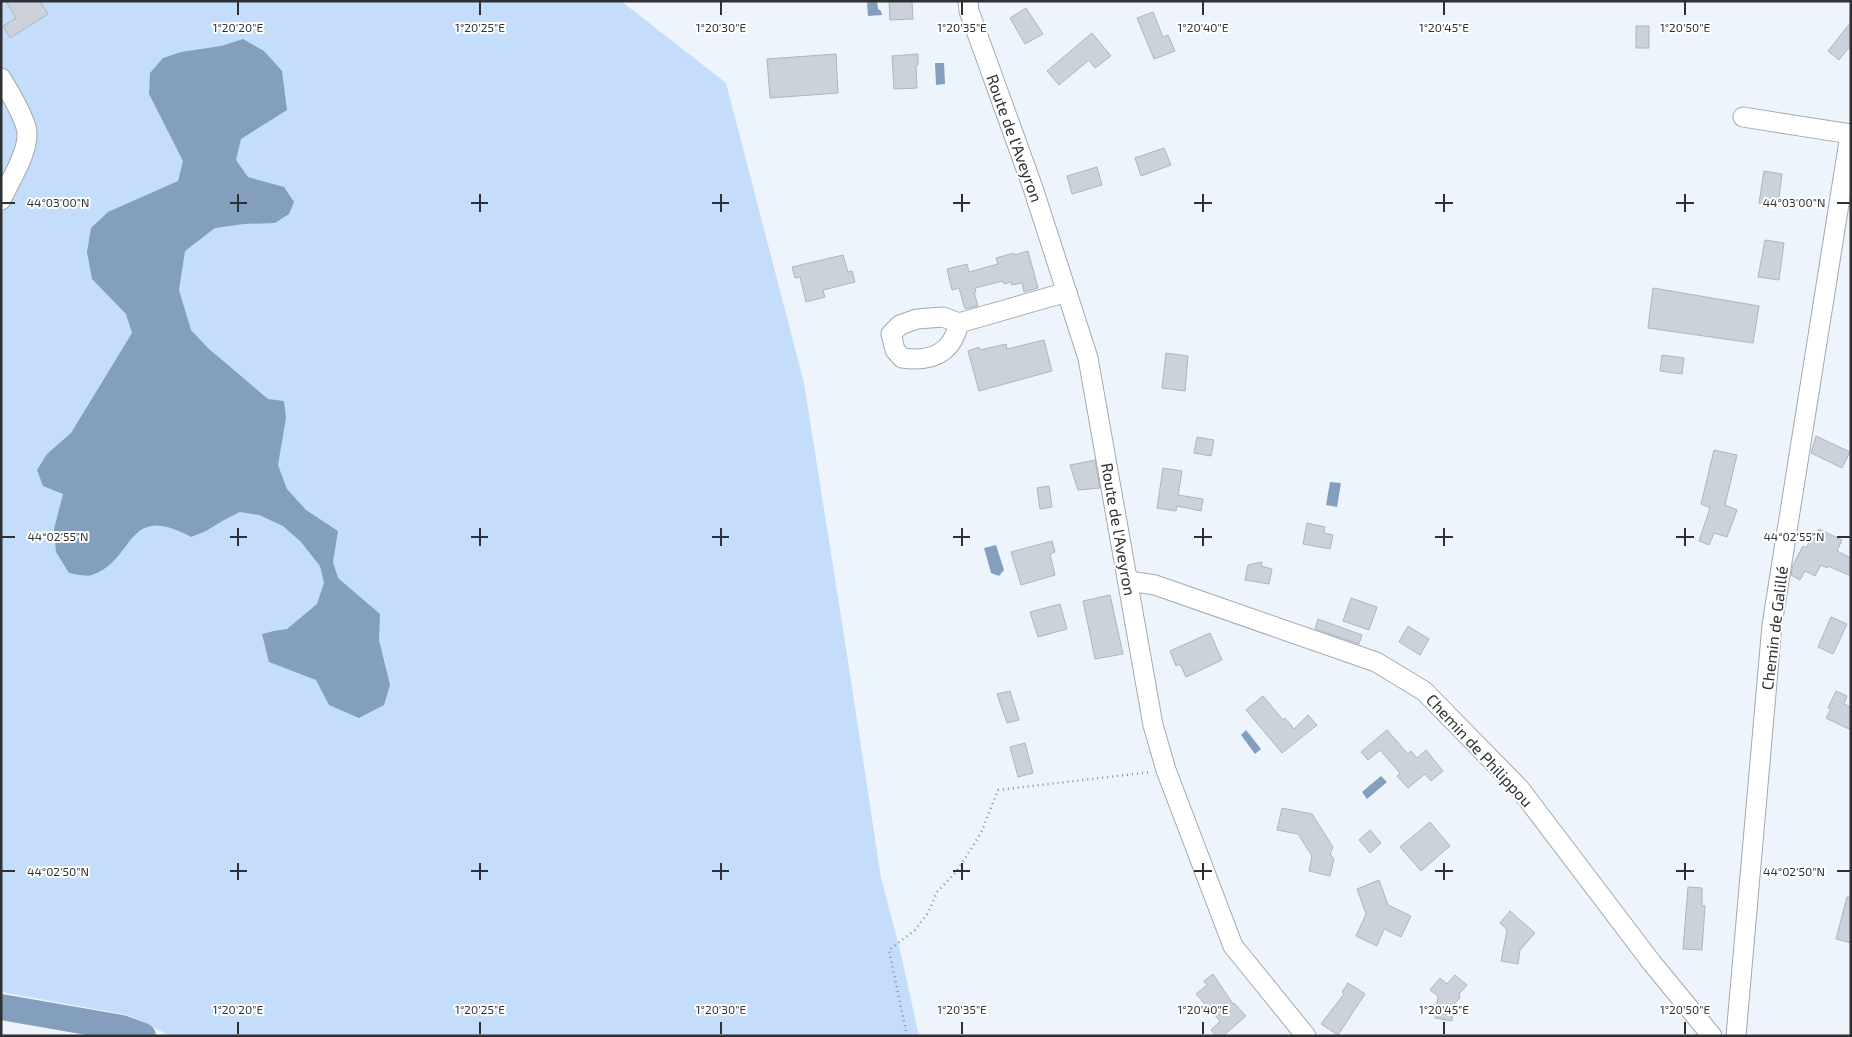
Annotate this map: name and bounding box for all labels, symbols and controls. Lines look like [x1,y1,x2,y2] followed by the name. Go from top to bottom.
[213,20,264,34] text: 1°20'20"E
[455,20,505,34] text: 1°20'25"E
[696,20,747,34] text: 1°20'30"E
[937,20,987,34] text: 1°20'35"E
[1178,20,1229,34] text: 1°20'40"E
[1419,20,1469,34] text: 1°20'45"E
[1660,20,1710,34] text: 1°20'50"E
[983,72,1047,204] street label: Route de l'Aveyron
[27,195,89,209] text: 44°03'00"N
[1763,195,1825,209] text: 44°03'00"N
[1098,461,1140,597] street label: Route de l'Aveyron
[27,529,89,543] text: 44°02'55"N
[1763,529,1825,543] text: 44°02'55"N
[1757,565,1791,691] street label: Chemin de Galillé
[1423,690,1537,810] street label: Chemin de Philippou
[27,864,89,878] text: 44°02'50"N
[1763,864,1825,878] text: 44°02'50"N
[213,1002,264,1016] text: 1°20'20"E
[455,1002,505,1016] text: 1°20'25"E
[696,1002,747,1016] text: 1°20'30"E
[937,1002,987,1016] text: 1°20'35"E
[1178,1002,1229,1016] text: 1°20'40"E
[1419,1002,1469,1016] text: 1°20'45"E
[1660,1002,1710,1016] text: 1°20'50"E

